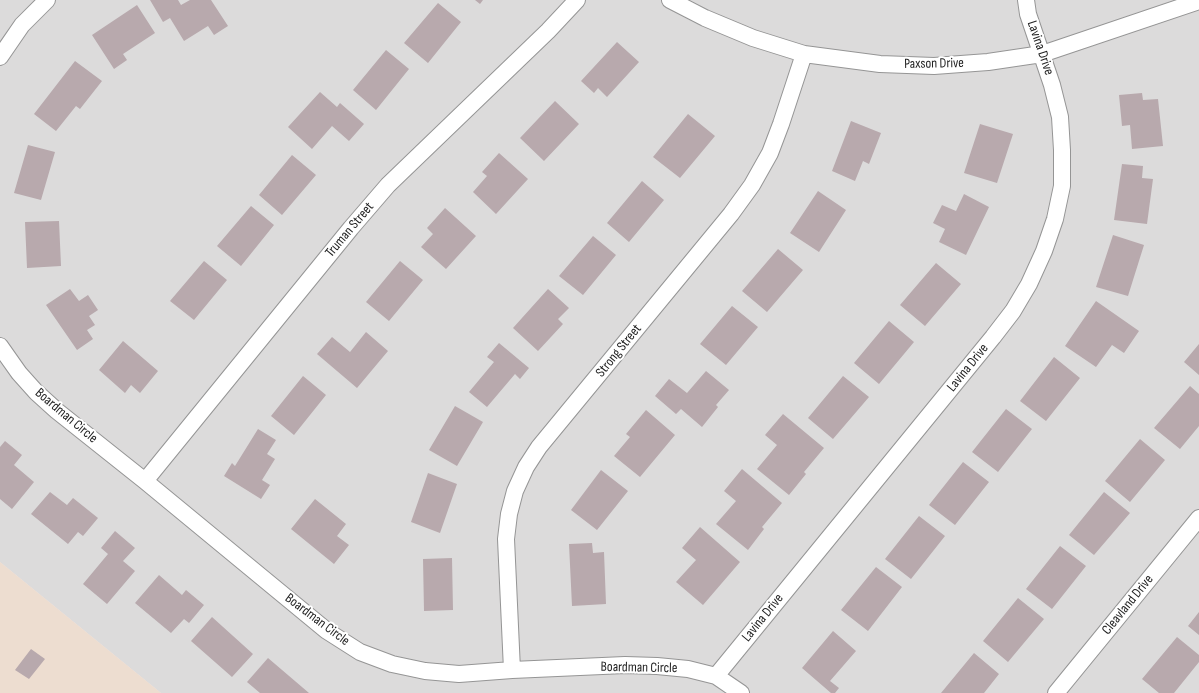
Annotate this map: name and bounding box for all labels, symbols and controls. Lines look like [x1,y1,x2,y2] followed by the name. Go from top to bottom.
[1023,19,1057,77] street label: Lavina Drive
[904,55,964,73] street label: Paxson Drive
[322,199,378,261] street label: Truman Street
[593,321,645,381] street label: Strong Street
[944,341,992,395] street label: Lavina Drive
[31,385,101,447] street label: Boardman Circle
[1099,572,1157,638] street label: Cleavland Drive
[281,590,353,650] street label: Boardman Circle
[739,591,787,645] street label: Lavina Drive
[601,659,677,677] street label: Boardman Circle

